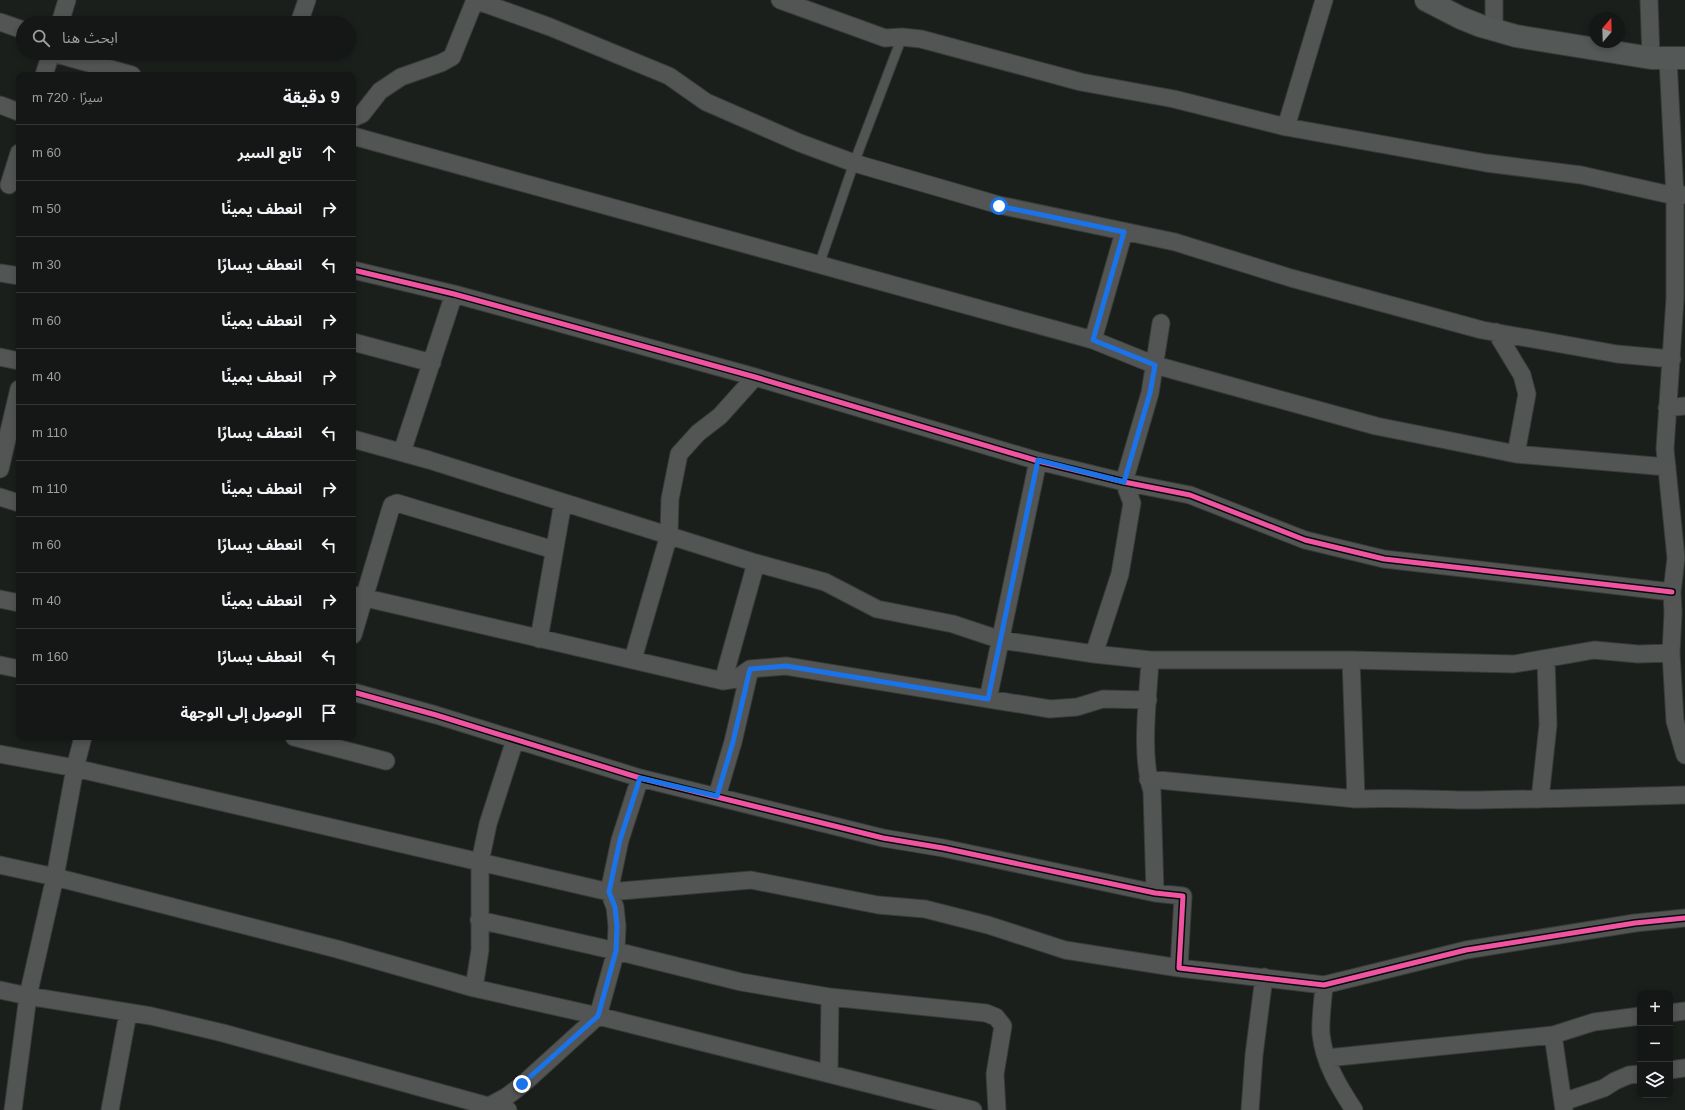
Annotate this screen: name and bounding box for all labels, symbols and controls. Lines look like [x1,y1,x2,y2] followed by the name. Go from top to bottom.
[1589,12,1625,48] north arrow
[16,16,356,60] search box
[30,27,52,49] icon: search
[62,29,118,46] text: ابحث هنا
[283,88,340,107] text: 9 دقيقة
[32,90,103,105] text: سيرًا · 720 m
[318,142,340,164] icon: ahead
[238,144,302,161] text: تابع السير
[32,145,61,160] text: 60 m
[990,197,1008,215] route start
[318,198,340,220] icon: right
[221,200,302,217] text: انعطف يمينًا
[32,201,61,216] text: 50 m
[318,254,340,276] icon: left
[217,256,302,273] text: انعطف يسارًا
[32,257,61,272] text: 30 m
[318,310,340,332] icon: right
[221,312,302,329] text: انعطف يمينًا
[32,313,61,328] text: 60 m
[318,366,340,388] icon: right
[221,368,302,385] text: انعطف يمينًا
[32,369,61,384] text: 40 m
[318,422,340,444] icon: left
[217,424,302,441] text: انعطف يسارًا
[32,425,67,440] text: 110 m
[318,478,340,500] icon: right
[221,480,302,497] text: انعطف يمينًا
[32,481,67,496] text: 110 m
[318,534,340,556] icon: left
[217,536,302,553] text: انعطف يسارًا
[32,537,61,552] text: 60 m
[318,590,340,612] icon: right
[221,592,302,609] text: انعطف يمينًا
[32,593,61,608] text: 40 m
[318,646,340,668] icon: left
[217,648,302,665] text: انعطف يسارًا
[32,649,68,664] text: 160 m
[318,702,340,724] icon: arrive
[180,704,302,721] text: الوصول إلى الوجهة
[1637,990,1673,1098] map controls
[1637,990,1673,1026] button: +
[1637,1026,1673,1062] button: −
[1637,1062,1673,1098] button: layers
[513,1075,531,1093] route end

